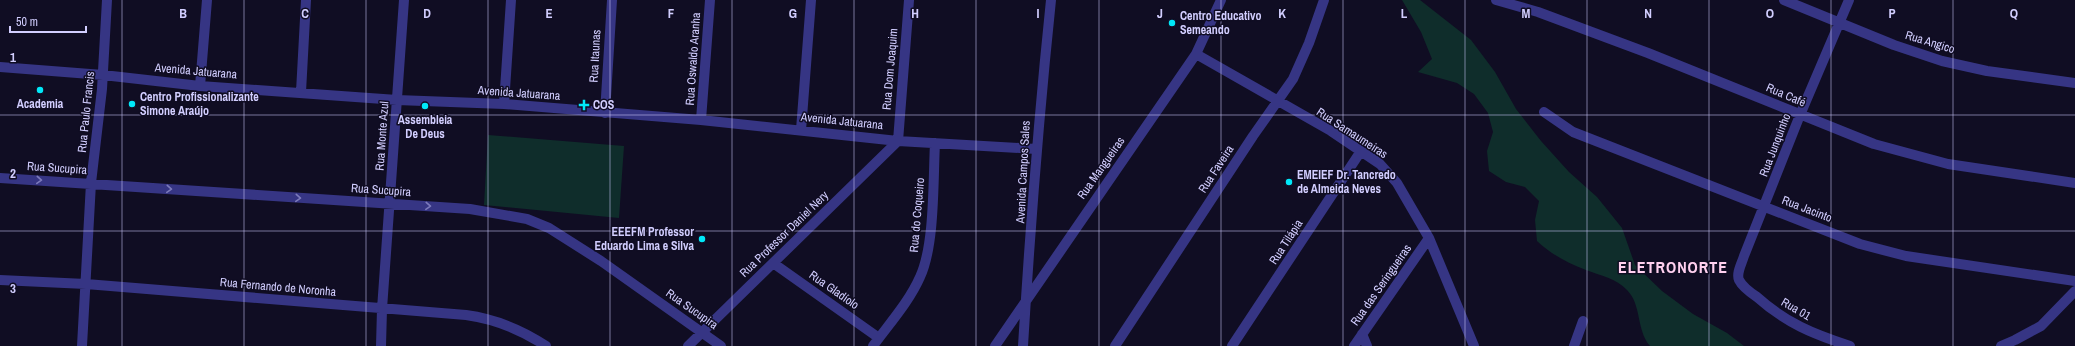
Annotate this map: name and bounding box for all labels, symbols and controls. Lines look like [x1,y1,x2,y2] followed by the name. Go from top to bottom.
[179,5,187,22] text: B
[301,5,309,22] text: C
[423,5,431,22] text: D
[545,5,553,22] text: E
[668,5,675,22] text: F
[789,5,797,22] text: G
[911,5,919,22] text: H
[1037,5,1040,22] text: I
[1157,5,1163,22] text: J
[1278,5,1286,22] text: K
[1401,5,1408,22] text: L
[1522,5,1531,22] text: M
[1644,5,1652,22] text: N
[1766,5,1774,22] text: O
[1888,5,1896,22] text: P
[2010,5,2018,22] text: Q
[10,8,86,34] scale bar
[1180,8,1261,38] place label: Centro Educativo Semeando
[682,12,704,106] street label: Rua Oswaldo Aranha
[16,14,38,30] text: 50 m
[1167,18,1177,28] marker: Centro Educativo Semeando
[878,27,902,111] street label: Rua Dom Joaquim
[1903,27,1957,57] street label: Rua Angico
[586,29,604,83] street label: Rua Itaunas
[10,49,16,66] text: 1
[153,59,238,83] street label: Avenida Jatuarana
[74,71,98,153] street label: Rua Paulo Francis
[1764,80,1808,110] street label: Rua Café
[476,82,561,104] street label: Avenida Jatuarana
[35,85,45,95] marker: Academia
[140,89,259,119] place label: Centro Profissionalizante Simone Araújo
[17,96,64,112] place label: Academia
[593,97,615,113] place label: COS
[127,99,137,109] marker: Centro Profissionalizante Simone Araújo
[578,99,590,111] marker: COS
[372,101,392,171] street label: Rua Monte Azul
[420,101,430,111] marker: Assembleia De Deus
[1313,104,1391,162] street label: Rua Samaumeiras
[799,109,884,133] street label: Avenida Jatuarana
[1756,111,1794,179] street label: Rua Junquinho
[398,112,453,142] place label: Assembleia De Deus
[1012,120,1034,225] street label: Avenida Campos Sales
[1074,134,1128,202] street label: Rua Mangueiras
[1195,142,1238,196] street label: Rua Faveira
[26,158,88,178] street label: Rua Sucupira
[10,165,16,182] text: 2
[1297,167,1396,197] place label: EMEIEF Dr. Tancredo de Almeida Neves
[36,176,42,184] one-way arrow
[906,177,928,253] street label: Rua do Coqueiro
[1284,177,1294,187] marker: EMEIEF Dr. Tancredo de Almeida Neves
[350,180,412,200] street label: Rua Sucupira
[166,184,172,193] one-way arrow
[736,187,832,281] street label: Rua Professor Daniel Nery
[1780,192,1834,226] street label: Rua Jacinto
[295,193,301,202] one-way arrow
[425,202,431,211] one-way arrow
[1266,216,1307,268] street label: Rua Tilápia
[594,224,695,254] place label: EEEFM Professor Eduardo Lima e Silva
[697,234,707,244] marker: EEEFM Professor Eduardo Lima e Silva
[1347,241,1415,329] street label: Rua das Seringueiras
[1618,256,1728,278] district label: ELETRONORTE
[806,267,862,313] street label: Rua Gladíolo
[219,274,337,300] street label: Rua Fernando de Noronha
[10,280,16,297] text: 3
[663,285,722,333] street label: Rua Sucupira
[1778,294,1814,324] street label: Rua 01

